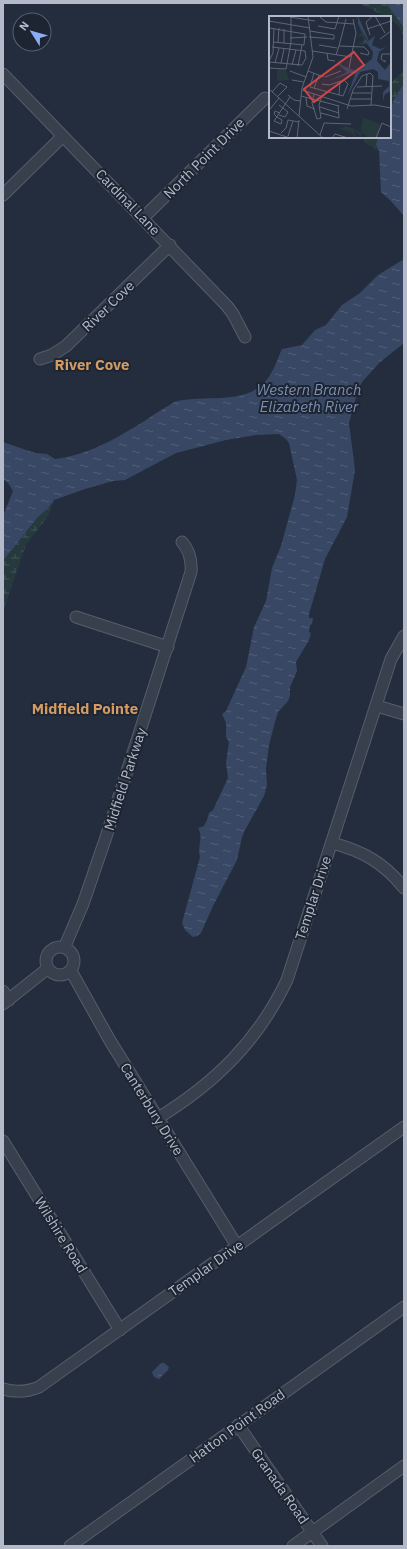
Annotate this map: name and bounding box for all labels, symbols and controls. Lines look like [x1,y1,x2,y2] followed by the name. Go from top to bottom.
[12,12,52,52] north arrow
[269,16,391,138] inset map
[16,19,32,33] text: N
[160,113,249,202] street label: North Point Drive
[92,165,164,239] street label: Cardinal Lane
[78,276,138,335] street label: River Cove
[55,355,129,374] district label: River Cove
[257,380,361,416] water label: Western Branch Elizabeth River
[32,699,138,718] district label: Midfield Pointe
[100,725,150,833] street label: Midfield Parkway
[291,853,335,942] street label: Templar Drive
[116,1059,188,1159] street label: Canterbury Drive
[31,1194,91,1276] street label: Wilshire Road
[165,1235,247,1300] street label: Templar Drive
[186,1385,288,1467] street label: Hatton Point Road
[247,1444,313,1528] street label: Granada Road

